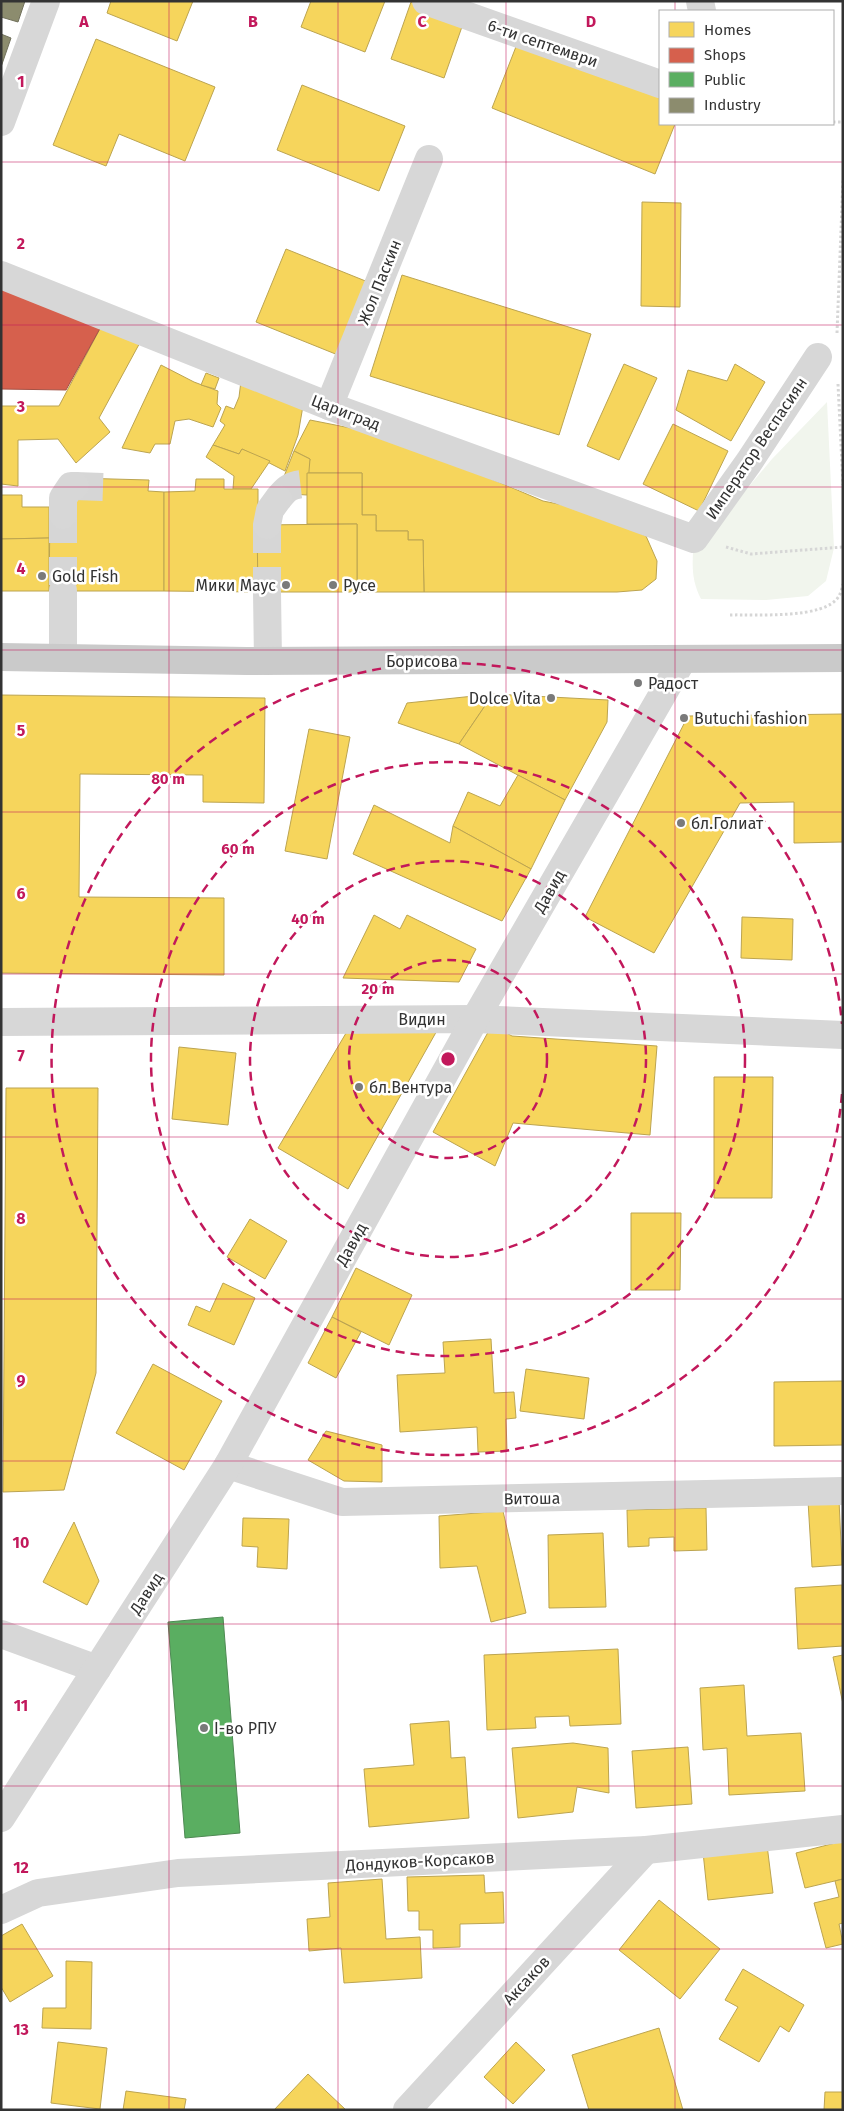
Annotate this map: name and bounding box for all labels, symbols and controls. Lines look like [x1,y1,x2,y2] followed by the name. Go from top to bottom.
[659,10,834,125] legend
[78,12,89,31] text: A
[248,12,258,31] text: B
[417,12,427,31] text: C
[586,12,596,31] text: D
[485,16,601,71] street label: 6-ти септември
[704,21,751,39] text: Homes
[704,46,746,64] text: Shops
[704,71,746,89] text: Public
[17,72,25,91] text: 1
[704,96,761,114] text: Industry
[17,234,25,253] text: 2
[354,237,405,328] street label: Жол Паскин
[702,374,811,523] street label: Император Веспасиян
[309,391,383,434] street label: Цариград
[16,397,25,416] text: 3
[16,559,26,578] text: 4
[52,567,119,586] place label: Gold Fish
[36,570,48,582] marker: Gold Fish
[195,576,276,595] place label: Мики Маус
[343,576,376,595] place label: Русе
[280,579,292,591] marker: Мики Маус
[327,579,339,591] marker: Русе
[386,652,458,671] street label: Борисова
[648,674,699,693] place label: Радост
[632,677,644,689] marker: Радост
[469,689,541,708] place label: Dolce Vita
[545,692,557,704] marker: Dolce Vita
[694,709,808,728] place label: Butuchi fashion
[678,712,690,724] marker: Butuchi fashion
[17,721,26,740] text: 5
[151,770,185,788] text: 80 m
[691,814,764,833] place label: бл.Голиат
[675,817,687,829] marker: бл.Голиат
[221,840,255,858] text: 60 m
[529,867,569,917] street label: Давид
[16,884,26,903] text: 6
[291,910,325,928] text: 40 m
[362,980,394,998] text: 20 m
[398,1010,446,1029] street label: Видин
[17,1046,25,1065] text: 7
[439,1050,457,1068] centre of rings
[369,1078,452,1097] place label: бл.Вентура
[353,1081,365,1093] marker: бл.Вентура
[16,1209,26,1228] text: 8
[331,1219,371,1270] street label: Давид
[17,1371,26,1390] text: 9
[503,1489,561,1508] street label: Витоша
[13,1533,29,1552] text: 10
[125,1569,167,1619] street label: Давид
[14,1696,28,1715] text: 11
[214,1719,277,1738] place label: I-во РПУ
[198,1722,210,1734] marker: I-во РПУ
[344,1848,495,1875] street label: Дондуков-Корсаков
[13,1858,29,1877] text: 12
[499,1952,554,2009] street label: Аксаков
[13,2020,29,2039] text: 13

